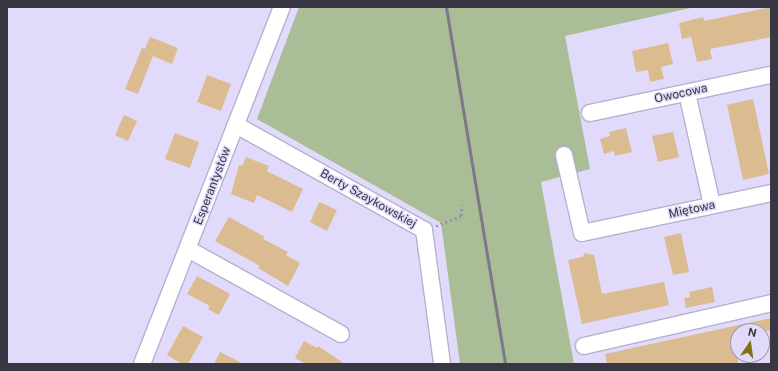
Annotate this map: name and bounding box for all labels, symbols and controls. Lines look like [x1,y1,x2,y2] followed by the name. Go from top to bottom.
[653,81,709,107] street label: Owocowa
[191,145,235,227] street label: Esperantystów
[317,166,419,232] street label: Berty Szaykowskiej
[667,198,717,222] street label: Miętowa
[730,323,770,363] north arrow
[747,325,758,339] text: N

